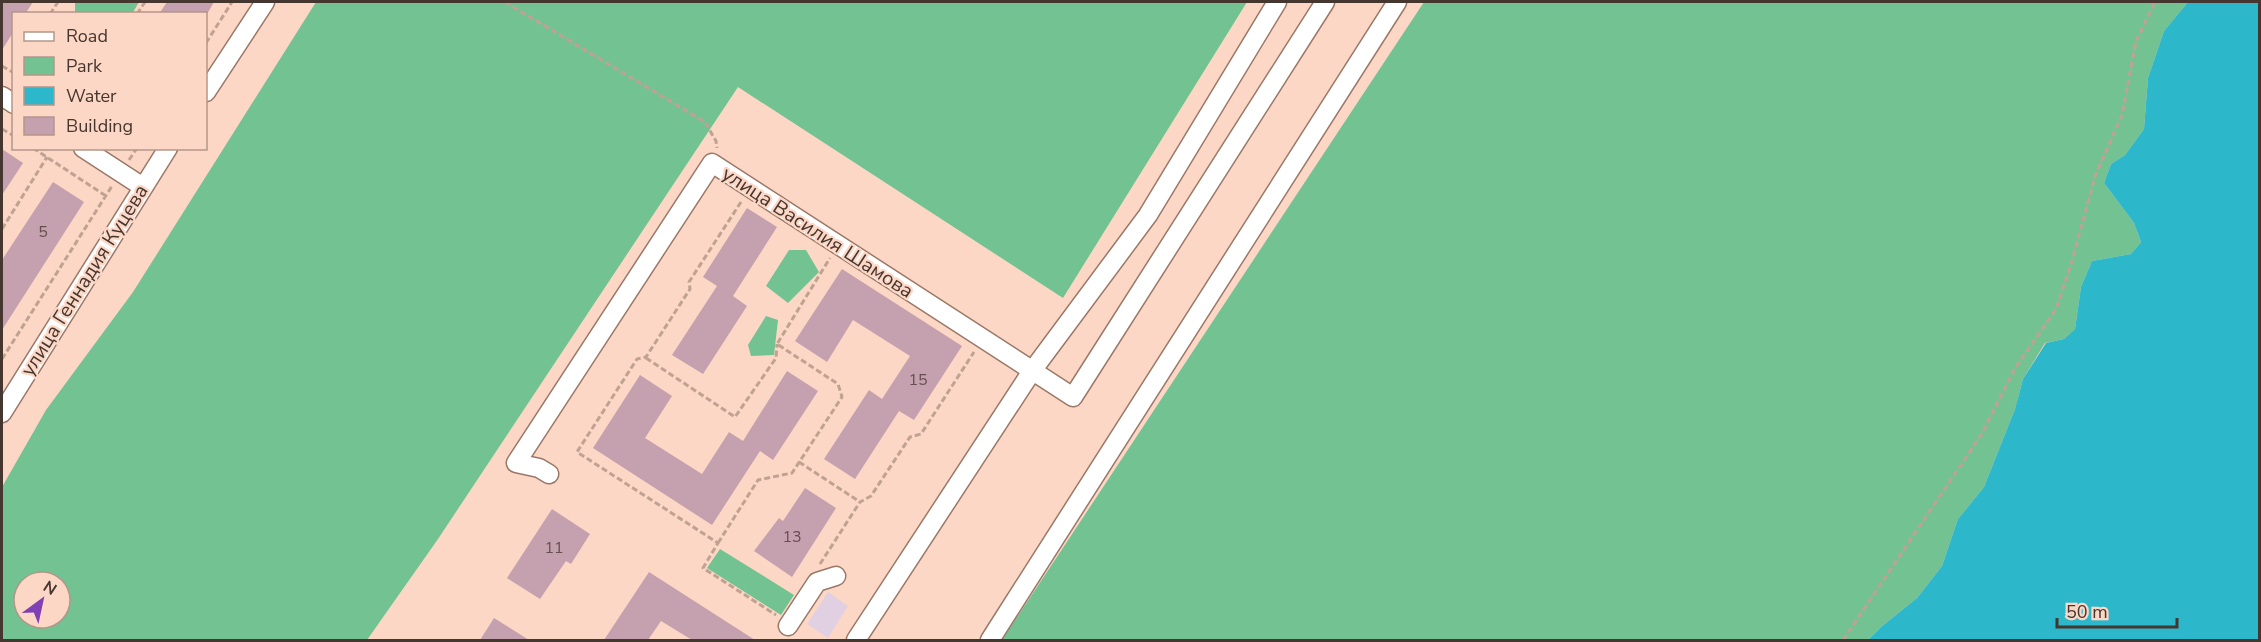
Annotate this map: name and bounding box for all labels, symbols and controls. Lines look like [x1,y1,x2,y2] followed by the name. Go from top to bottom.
[12,12,207,150] legend
[66,24,108,48] text: Road
[66,54,103,78] text: Park
[66,84,117,108] text: Water
[66,114,133,138] text: Building
[717,160,919,305] street label: улица Василия Шамова
[14,179,154,381] street label: улица Геннадия Куцева
[38,221,48,243] house number: 5
[908,369,928,391] house number: 15
[782,526,802,548] house number: 13
[544,537,564,559] house number: 11
[12,570,72,630] north arrow
[39,576,61,601] text: N
[2057,591,2177,629] scale bar
[2066,600,2108,624] text: 50 m

